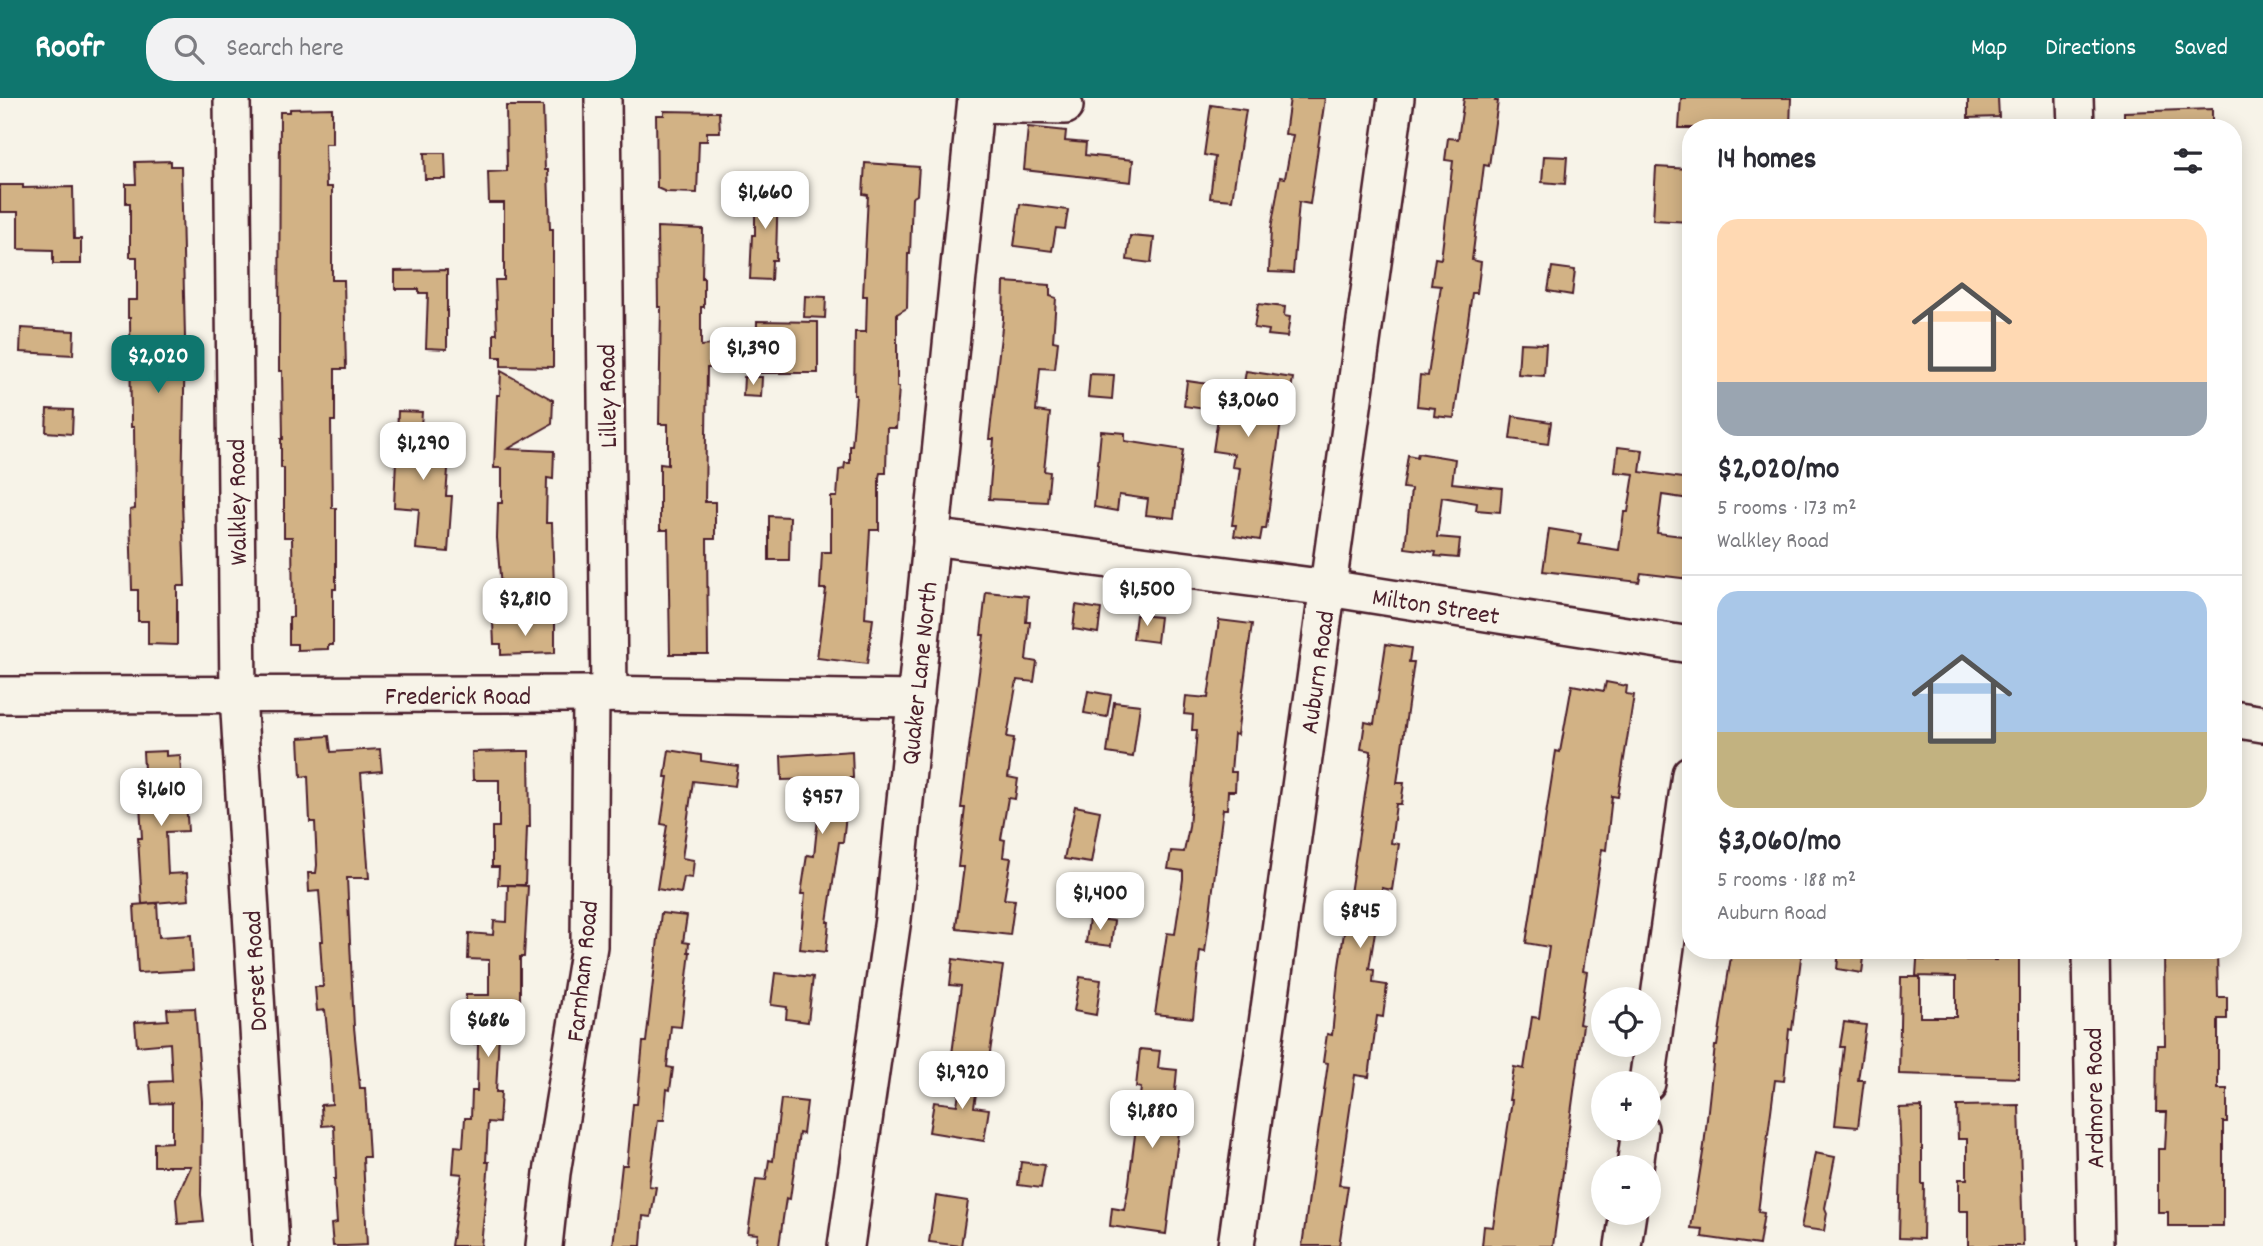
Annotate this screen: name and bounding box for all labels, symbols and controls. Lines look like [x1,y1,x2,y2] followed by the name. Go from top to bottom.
[146,18,636,81] search box
[35,26,104,73] text: Roofr
[170,30,208,68] icon: search
[226,31,344,68] text: Search here
[1971,32,2007,66] text: Map
[2045,32,2136,66] text: Directions
[2174,32,2228,66] text: Saved
[1717,140,1816,183] text: 14 homes
[2169,142,2207,180] icon: filters
[708,172,822,231] pin: $1,660
[737,177,793,210] text: $1,660
[1899,264,2025,390] icon: home
[696,328,810,387] pin: $1,390
[726,333,780,366] text: $1,390
[101,336,215,395] pin: $2,020
[127,341,189,374] text: $2,020
[590,343,629,448] street label: Lilley Road
[1191,380,1305,439] pin: $3,060
[1217,385,1279,418] text: $3,060
[366,422,480,482] pin: $1,290
[396,428,450,461] text: $1,290
[220,438,259,566] street label: Walkley Road
[1717,450,1839,493] text: $2,020/mo
[1717,493,1857,526] text: 5 rooms · 173 m²
[1717,526,1829,559] text: Walkley Road
[1090,568,1204,628] pin: $1,500
[1119,574,1175,607] text: $1,500
[468,578,582,638] pin: $2,810
[893,580,949,767] street label: Quaker Lane North
[1369,580,1502,637] street label: Milton Street
[499,584,551,617] text: $2,810
[1293,608,1346,737] street label: Auburn Road
[1899,636,2025,762] icon: home
[385,680,531,717] street label: Frederick Road
[104,768,218,828] pin: $1,610
[136,774,186,807] text: $1,610
[781,776,863,836] pin: $957
[801,782,843,815] text: $957
[1717,822,1841,865] text: $3,060/mo
[1717,865,1856,898] text: 5 rooms · 188 m²
[1043,872,1157,932] pin: $1,400
[1072,878,1128,911] text: $1,400
[1319,890,1401,950] pin: $845
[1339,896,1381,929] text: $845
[1717,898,1827,931] text: Auburn Road
[559,899,610,1044] street label: Farnham Road
[236,909,279,1032] street label: Dorset Road
[1591,987,1661,1225] map controls
[1591,987,1661,1057] button: locate
[447,1000,529,1059] pin: $686
[466,1005,510,1038] text: $686
[2077,1027,2116,1169] street label: Ardmore Road
[905,1052,1019,1111] pin: $1,920
[935,1057,989,1090] text: $1,920
[1591,1071,1661,1141] button: +
[1095,1090,1209,1150] pin: $1,880
[1126,1096,1178,1129] text: $1,880
[1591,1155,1661,1225] button: −

